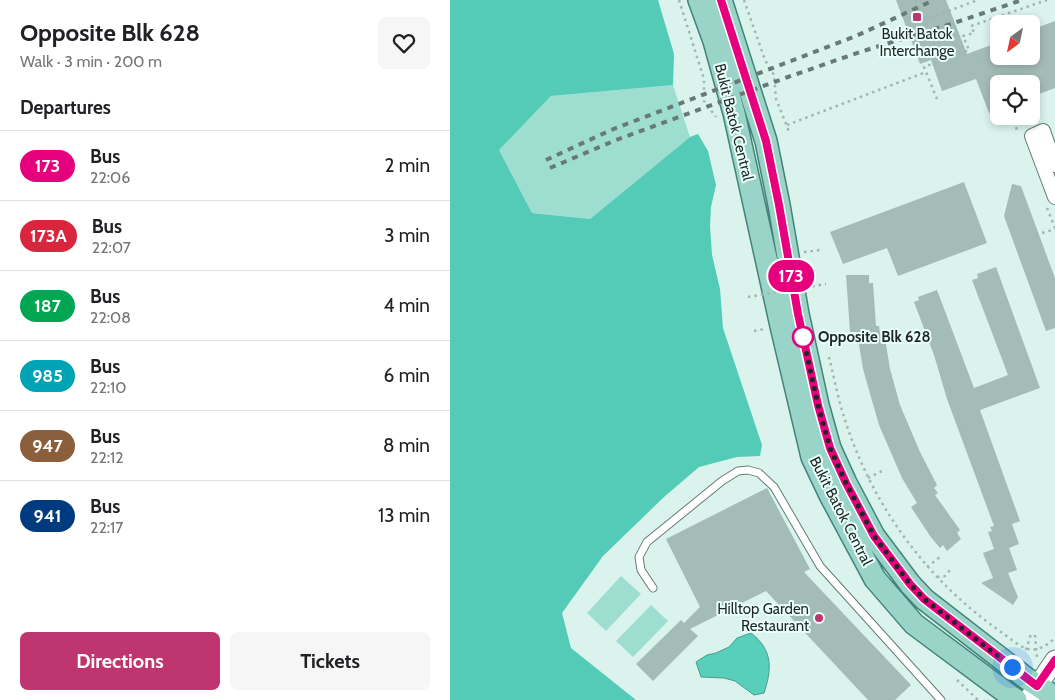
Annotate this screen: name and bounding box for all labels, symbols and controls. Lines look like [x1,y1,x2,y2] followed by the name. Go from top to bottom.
[911,11,923,23] marker: Bukit Batok Interchange
[990,15,1040,65] north arrow
[990,15,1040,125] map controls
[378,17,430,69] button: heart
[20,18,200,47] text: Opposite Blk 628
[880,25,955,60] place label: Bukit Batok Interchange
[20,52,162,71] text: Walk · 3 min · 200 m
[711,62,757,183] street label: Bukit Batok Central
[990,75,1040,125] button: locate
[20,96,111,119] text: Departures
[90,145,120,168] text: Bus
[384,154,430,177] text: 2 min
[35,155,60,177] text: 173
[90,168,130,187] text: 22:06
[92,215,122,238] text: Bus
[384,224,430,247] text: 3 min
[30,225,67,247] text: 173A
[92,238,131,257] text: 22:07
[762,260,820,292] line badge: 173
[778,265,804,287] text: 173
[90,285,120,308] text: Bus
[383,294,430,317] text: 4 min
[34,295,61,317] text: 187
[90,308,131,327] text: 22:08
[792,326,814,348] marker: Opposite Blk 628
[818,328,931,346] place label: Opposite Blk 628
[90,355,120,378] text: Bus
[384,364,430,387] text: 6 min
[32,365,63,387] text: 985
[90,378,126,397] text: 22:10
[90,425,120,448] text: Bus
[383,434,430,457] text: 8 min
[32,435,63,457] text: 947
[90,448,124,467] text: 22:12
[806,454,876,569] street label: Bukit Batok Central
[90,495,120,518] text: Bus
[378,504,430,527] text: 13 min
[34,505,61,527] text: 941
[90,518,123,537] text: 22:17
[717,600,809,635] place label: Hilltop Garden Restaurant
[813,612,825,624] marker: Hilltop Garden Restaurant
[20,632,220,690] button: Directions
[230,632,430,690] button: Tickets
[1000,655,1025,680] your location

